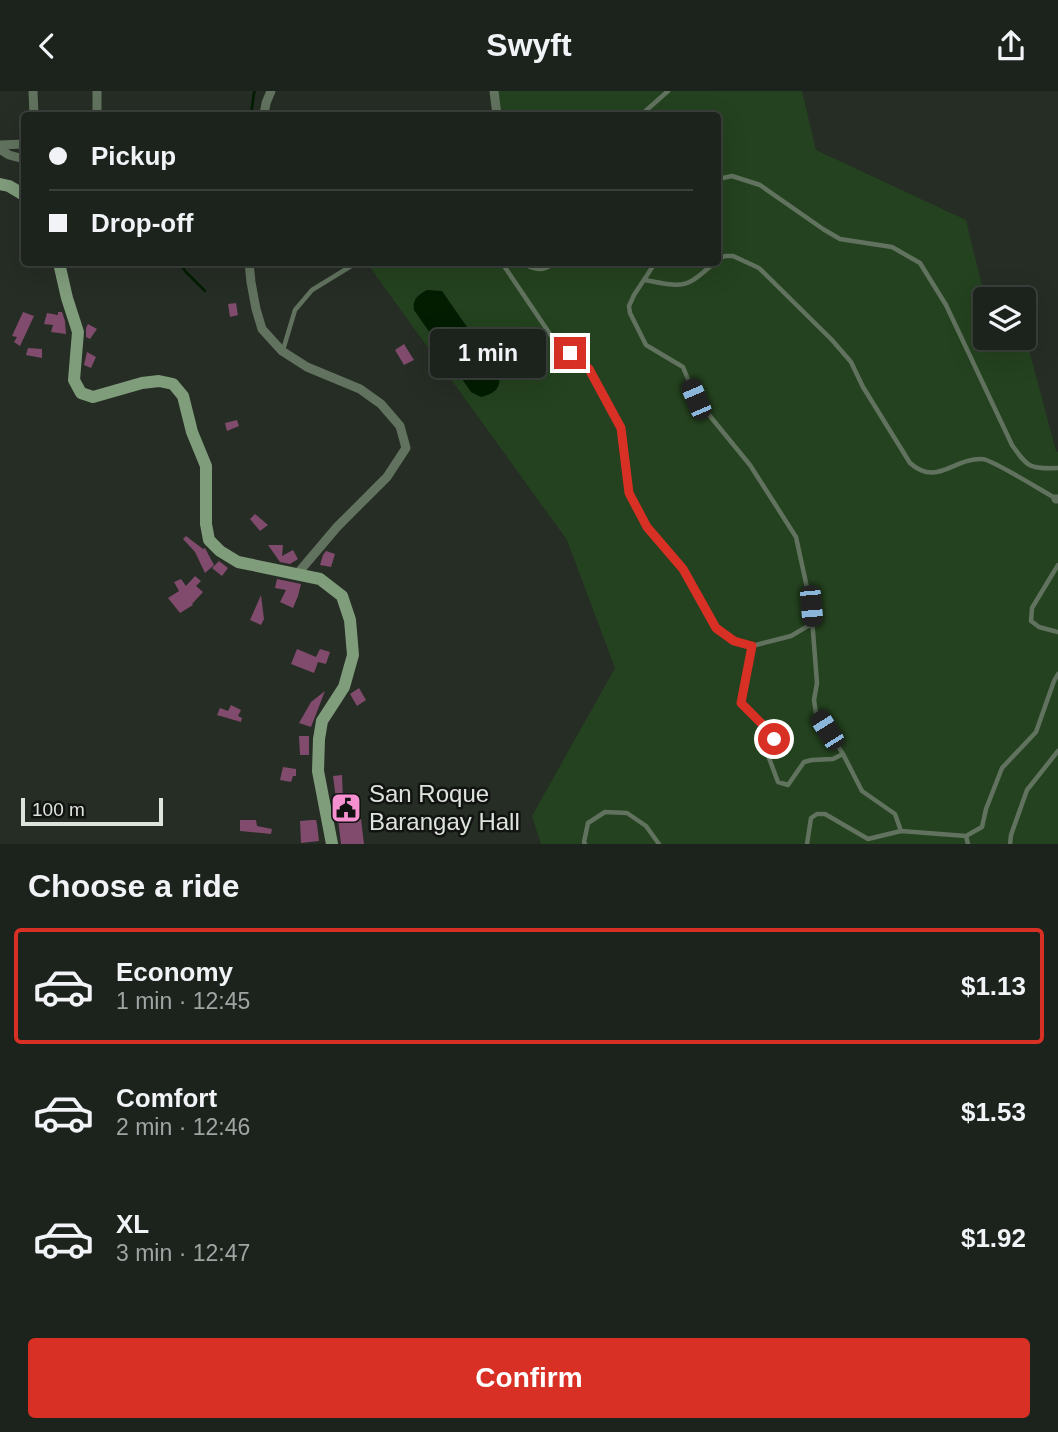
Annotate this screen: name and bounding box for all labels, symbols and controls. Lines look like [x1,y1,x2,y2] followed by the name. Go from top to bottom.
[28,27,66,65] icon: back
[486,27,572,63] text: Swyft
[992,27,1030,65] icon: share
[91,141,176,171] text: Pickup
[91,208,194,238] text: Drop-off
[973,287,1036,350] map controls
[973,287,1036,350] button: layers
[430,329,546,377] callout: 1 min
[554,337,586,369] route end
[458,340,518,366] text: 1 min
[679,376,714,422] car
[799,584,824,628] car
[807,707,848,753] car
[758,723,790,755] route start
[369,780,520,835] place label: San Roque Barangay Hall
[329,791,363,825] public building icon: San Roque Barangay Hall
[21,795,163,827] scale bar
[32,799,85,820] text: 100 m
[28,868,240,904] text: Choose a ride
[32,955,95,1018] icon: car
[116,957,233,987] text: Economy
[961,971,1026,1001] text: $1.13
[116,988,250,1014] text: 1 min · 12:45
[32,1081,95,1144] icon: car
[116,1083,217,1113] text: Comfort
[961,1097,1026,1127] text: $1.53
[116,1114,250,1140] text: 2 min · 12:46
[32,1207,95,1270] icon: car
[116,1209,149,1239] text: XL
[961,1223,1026,1253] text: $1.92
[116,1240,250,1266] text: 3 min · 12:47
[28,1338,1030,1418] button: Confirm

